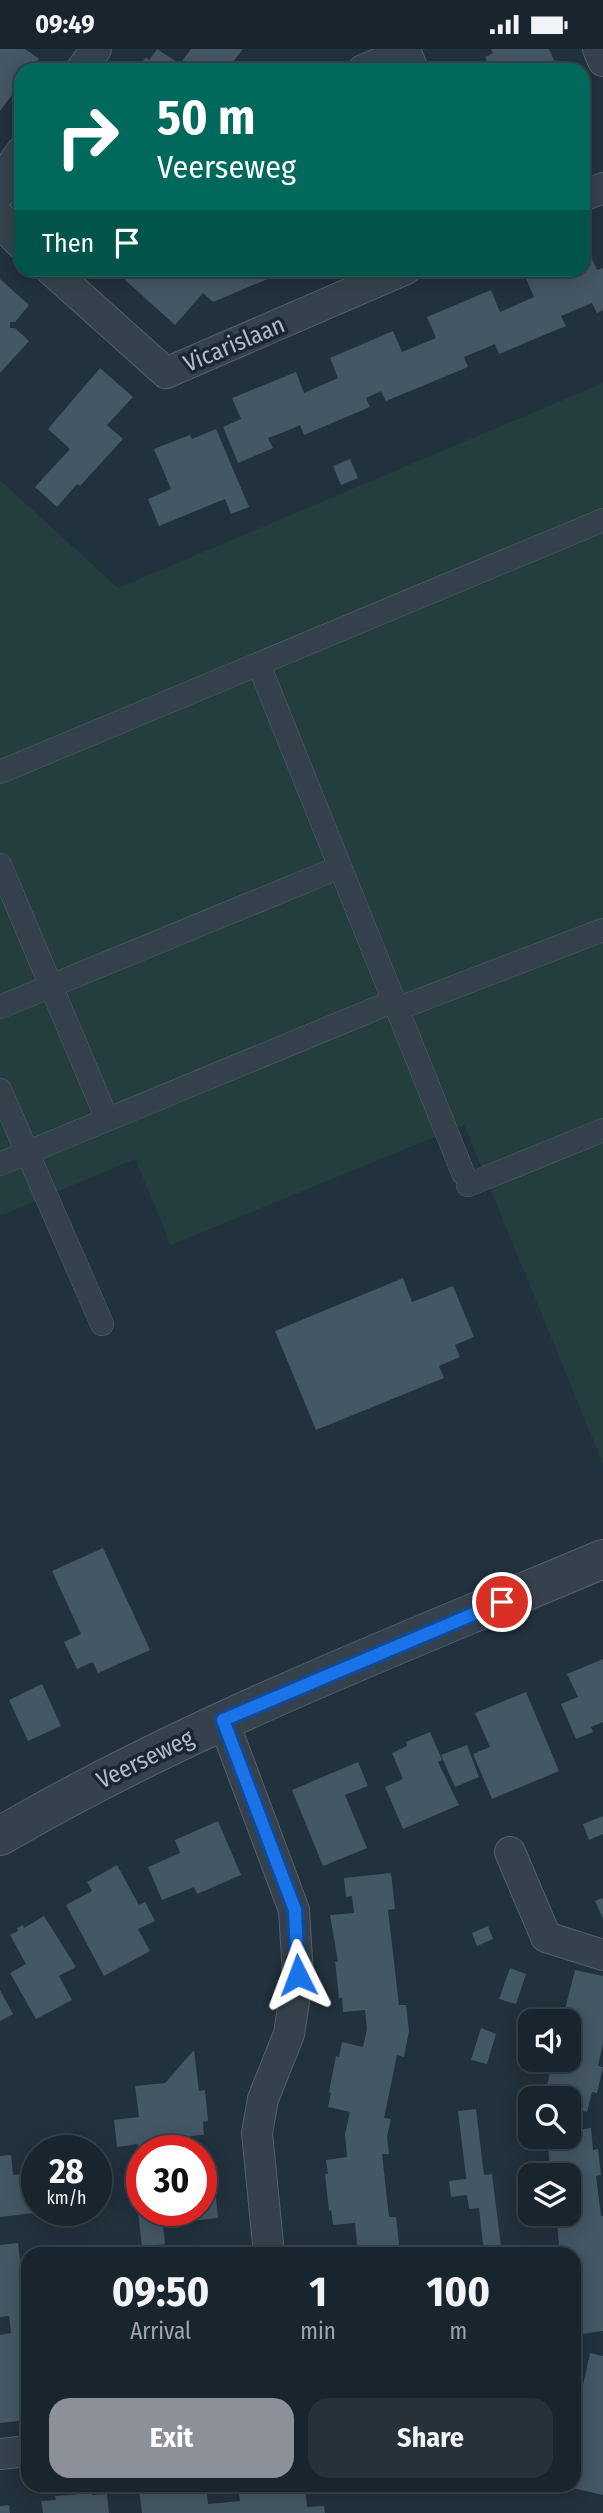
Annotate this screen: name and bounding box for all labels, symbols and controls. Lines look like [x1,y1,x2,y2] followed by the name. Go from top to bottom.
[35,9,95,40] text: 09:49
[157,88,255,147] text: 50 m
[42,91,133,182] icon: right
[157,148,296,186] text: Veerseweg
[108,224,146,262] icon: arrive
[42,228,94,259] text: Then
[179,310,289,378] street label: Vicarislaan
[472,1572,532,1632] pin
[483,1583,521,1621] icon: arrive
[92,1723,199,1794] street label: Veerseweg
[261,1938,335,2012] position arrow
[518,2009,581,2226] map controls
[518,2009,581,2072] button: sound
[518,2086,581,2149] button: search
[126,2135,217,2226] speed limit sign: 30
[49,2150,84,2192] text: 28
[518,2163,581,2226] button: layers
[46,2187,87,2209] text: km/h
[112,2267,210,2317] text: 09:50
[309,2267,327,2317] text: 1
[427,2267,490,2317] text: 100
[130,2317,191,2345] text: Arrival
[300,2317,336,2345] text: min
[450,2317,467,2345] text: m
[49,2398,294,2478] button: Exit
[308,2398,553,2478] button: Share

